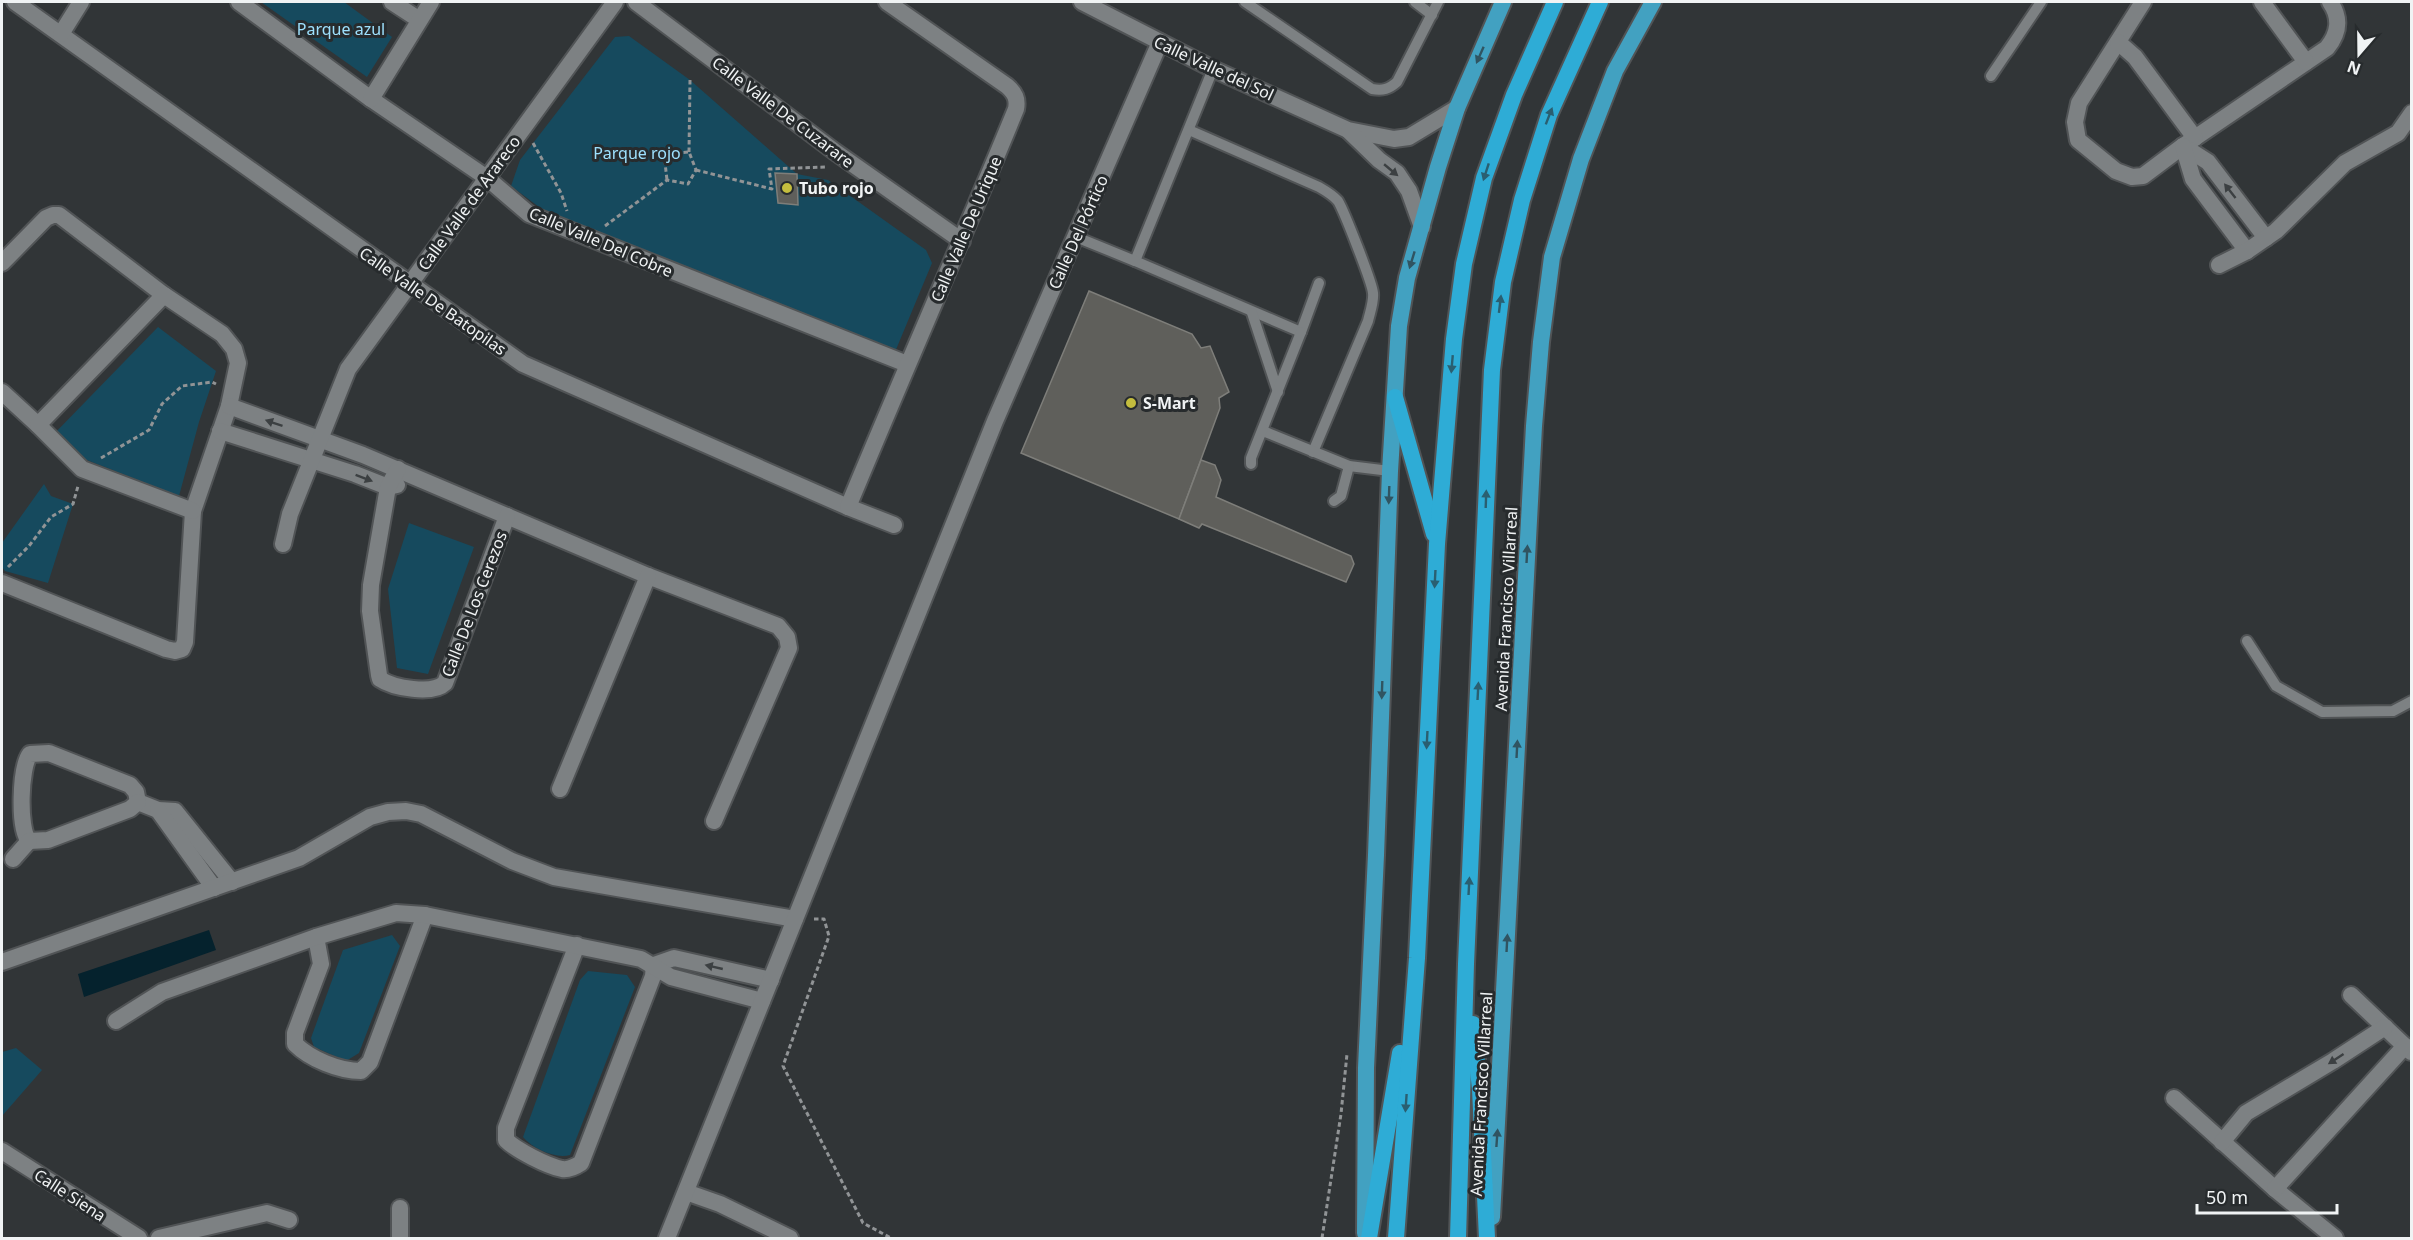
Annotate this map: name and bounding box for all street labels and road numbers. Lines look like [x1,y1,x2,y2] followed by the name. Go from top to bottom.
[1150,31,1278,105] street label: Calle Valle del Sol
[708,51,858,173] street label: Calle Valle De Cuzarare
[413,131,525,275] street label: Calle Valle de Arareco
[925,153,1007,305] street label: Calle Valle De Urique
[1043,171,1113,293] street label: Calle Del Pórtico
[526,202,676,282] street label: Calle Valle Del Cobre
[355,242,511,360] street label: Calle Valle De Batopilas
[1490,506,1522,712] street label: Avenida Francisco Villarreal
[436,528,512,680] street label: Calle De Los Cerezos
[1465,991,1497,1197] street label: Avenida Francisco Villarreal
[30,1164,110,1226] street label: Calle Siena

